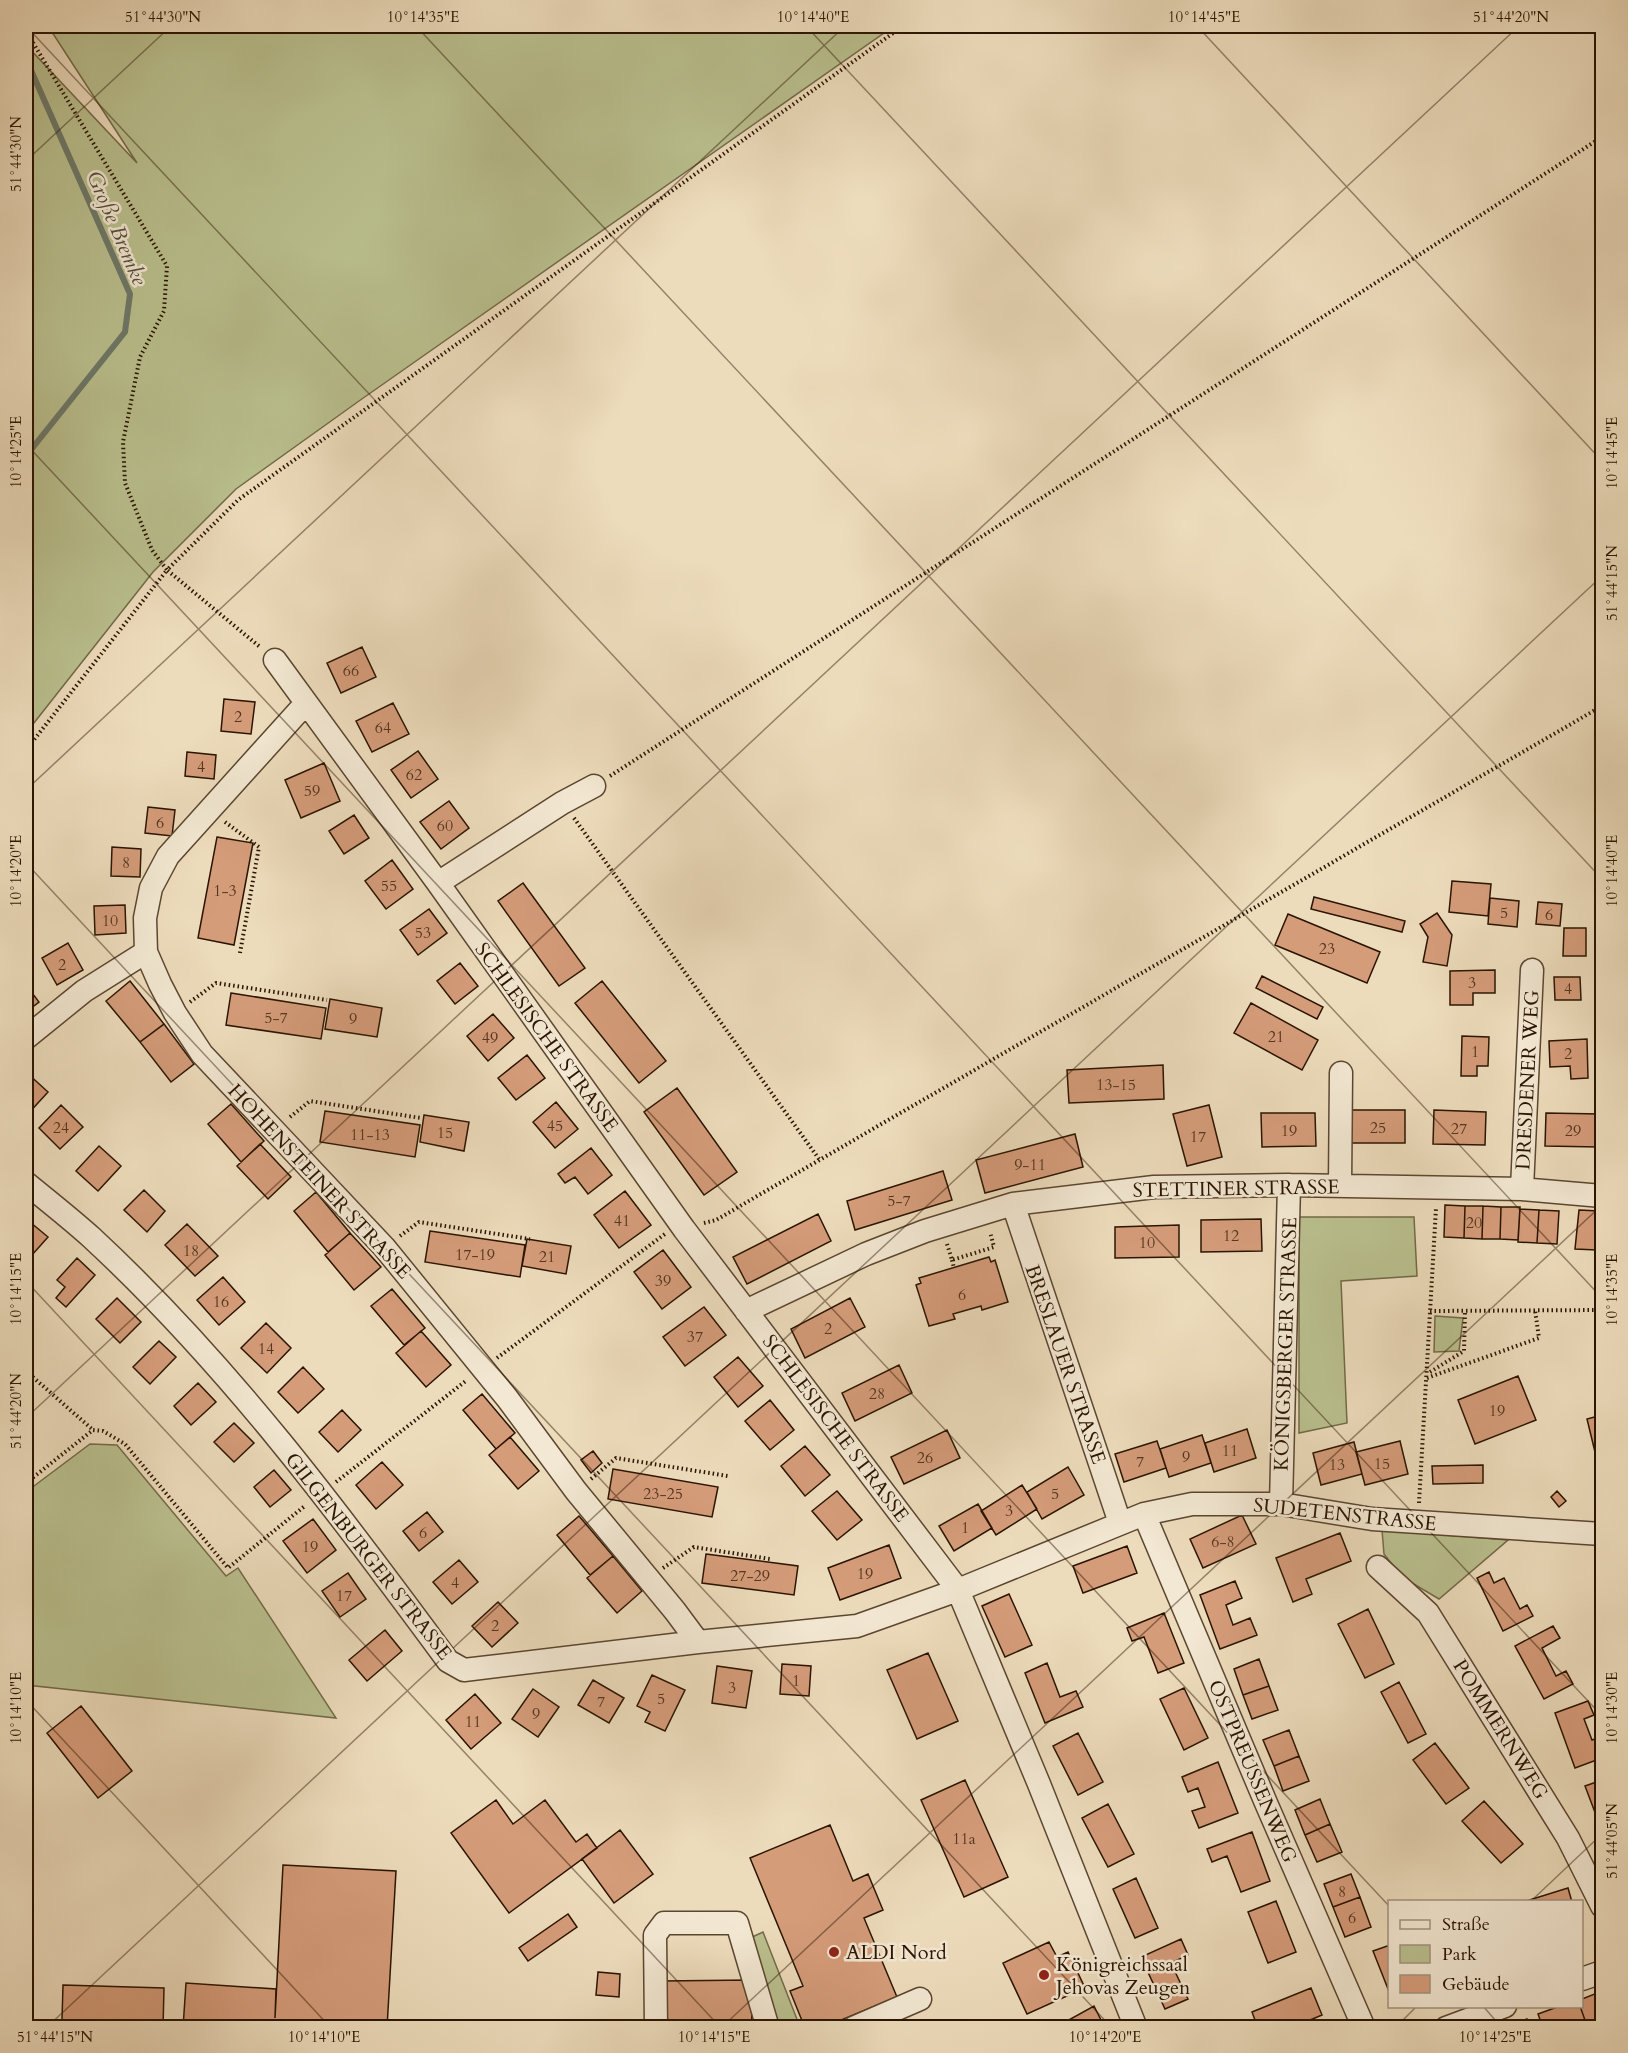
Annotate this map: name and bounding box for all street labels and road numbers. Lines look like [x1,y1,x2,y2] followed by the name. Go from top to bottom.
[469,937,625,1138] street label: SCHLESISCHE STRASSE
[1509,989,1546,1171] street label: DRESDENER WEG
[222,1078,417,1285] street label: HOHENSTEINER STRASSE
[1132,1173,1340,1204] street label: STETTINER STRASSE
[1268,1216,1303,1472] street label: KÖNIGSBERGER STRASSE
[1019,1261,1112,1467] street label: BRESLAUER STRASSE
[756,1329,915,1528] street label: SCHLESISCHE STRASSE
[279,1447,458,1666] street label: GILGENBURGER STRASSE
[1252,1491,1438,1538] street label: SUDETENSTRASSE
[1447,1654,1555,1805] street label: POMMERNWEG
[1202,1676,1303,1867] street label: OSTPREUSSENWEG

